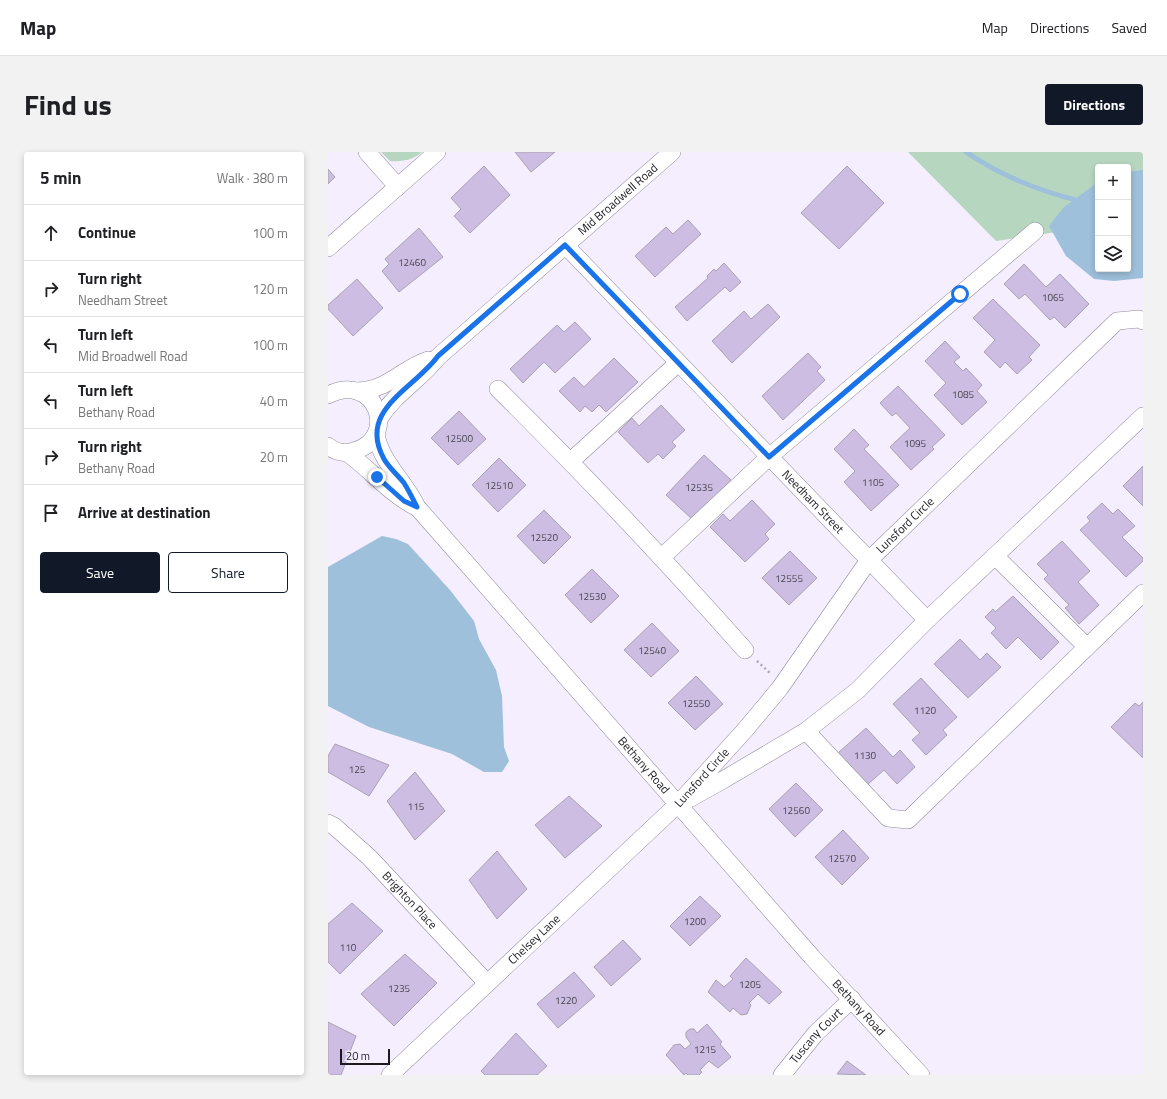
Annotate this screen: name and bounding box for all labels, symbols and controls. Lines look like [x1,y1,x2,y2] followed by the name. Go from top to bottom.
[20,13,56,42] text: Map
[982,17,1008,38] text: Map
[1030,17,1089,38] text: Directions
[1111,17,1147,38] text: Saved
[24,83,112,126] text: Find us
[1045,84,1143,125] button: Directions
[573,159,662,240] street label: Mid Broadwell Road
[1095,164,1131,272] map controls
[1095,164,1131,200] button: +
[40,165,81,191] text: 5 min
[217,168,288,188] text: Walk · 380 m
[1095,200,1131,236] button: −
[78,221,136,244] text: Continue
[40,222,62,244] icon: ahead
[252,223,288,243] text: 100 m
[1095,236,1131,272] button: layers
[398,255,426,270] house number: 12460
[78,267,142,290] text: Turn right
[40,278,62,300] icon: right
[252,279,288,299] text: 120 m
[951,285,969,303] route start
[78,290,167,310] text: Needham Street
[1042,290,1065,305] house number: 1065
[78,323,133,346] text: Turn left
[40,334,62,356] icon: left
[252,335,288,355] text: 100 m
[78,346,188,366] text: Mid Broadwell Road
[78,379,133,402] text: Turn left
[952,387,975,402] house number: 1085
[40,390,62,412] icon: left
[260,391,288,411] text: 40 m
[78,402,155,422] text: Bethany Road
[445,431,473,446] house number: 12500
[78,435,142,458] text: Turn right
[904,436,927,451] house number: 1095
[40,446,62,468] icon: right
[260,447,288,467] text: 20 m
[78,458,155,478] text: Bethany Road
[778,465,849,538] street label: Needham Street
[368,468,386,486] route end
[862,475,885,490] house number: 1105
[485,478,513,493] house number: 12510
[685,480,713,495] house number: 12535
[871,492,938,558] street label: Lunsford Circle
[78,501,211,524] text: Arrive at destination
[40,502,62,524] icon: arrive
[530,530,558,545] house number: 12520
[40,552,160,593] button: Save
[168,552,288,593] button: Share
[775,571,803,586] house number: 12555
[578,589,606,604] house number: 12530
[638,643,666,658] house number: 12540
[682,696,710,711] house number: 12550
[914,703,937,718] house number: 1120
[614,732,675,798] street label: Bethany Road
[669,743,734,811] street label: Lunsford Circle
[854,748,877,763] house number: 1130
[349,762,366,777] house number: 125
[408,799,425,814] house number: 115
[782,803,810,818] house number: 12560
[828,851,856,866] house number: 12570
[378,867,442,933] street label: Brighton Place
[503,909,564,969] street label: Chelsey Lane
[684,914,707,929] house number: 1200
[340,940,357,955] house number: 110
[828,975,890,1040] street label: Bethany Road
[739,977,762,992] house number: 1205
[388,981,411,996] house number: 1235
[555,993,578,1008] house number: 1220
[785,1002,847,1068] street label: Tuscany Court
[694,1042,717,1057] house number: 1215
[340,1047,390,1066] scale bar
[346,1048,370,1064] text: 20 m

